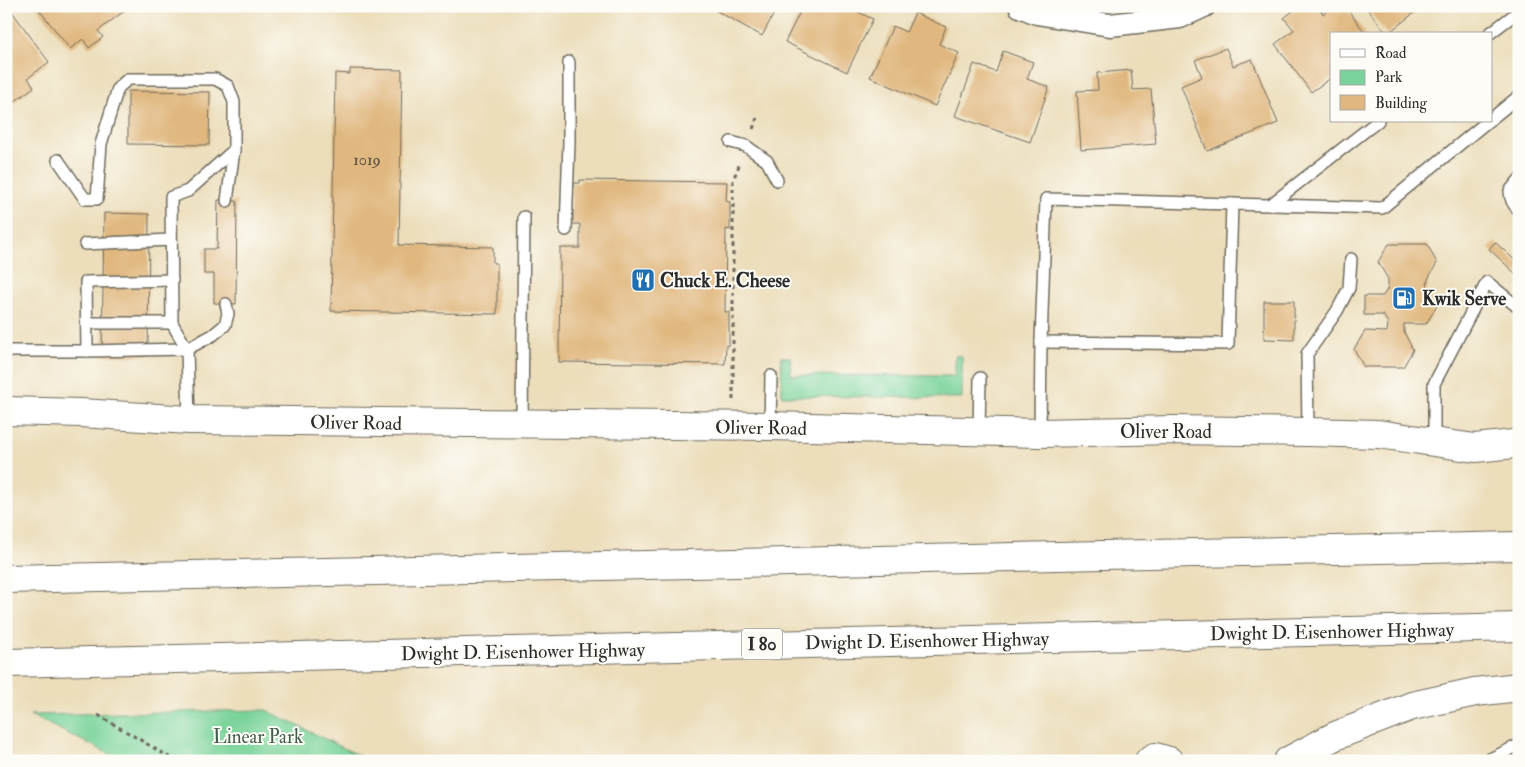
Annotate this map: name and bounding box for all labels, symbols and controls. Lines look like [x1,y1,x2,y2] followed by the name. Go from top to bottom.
[1330,32,1492,122] legend
[1375,44,1407,63] text: Road
[1375,68,1402,87] text: Park
[1375,94,1427,113] text: Building
[353,150,381,170] house number: 1019
[630,267,656,293] restaurant icon: Chuck E. Cheese
[660,269,790,293] place label: Chuck E. Cheese
[1391,285,1417,311] fuel station icon: Kwik Serve
[1422,287,1506,311] place label: Kwik Serve
[310,410,403,436] street label: Oliver Road
[715,415,808,441] street label: Oliver Road
[1120,420,1213,444] street label: Oliver Road
[1210,618,1455,646] street label: Dwight D. Eisenhower Highway
[805,627,1050,655] street label: Dwight D. Eisenhower Highway
[742,629,782,660] road number: I 80
[401,638,646,666] street label: Dwight D. Eisenhower Highway
[213,725,303,749] park label: Linear Park

